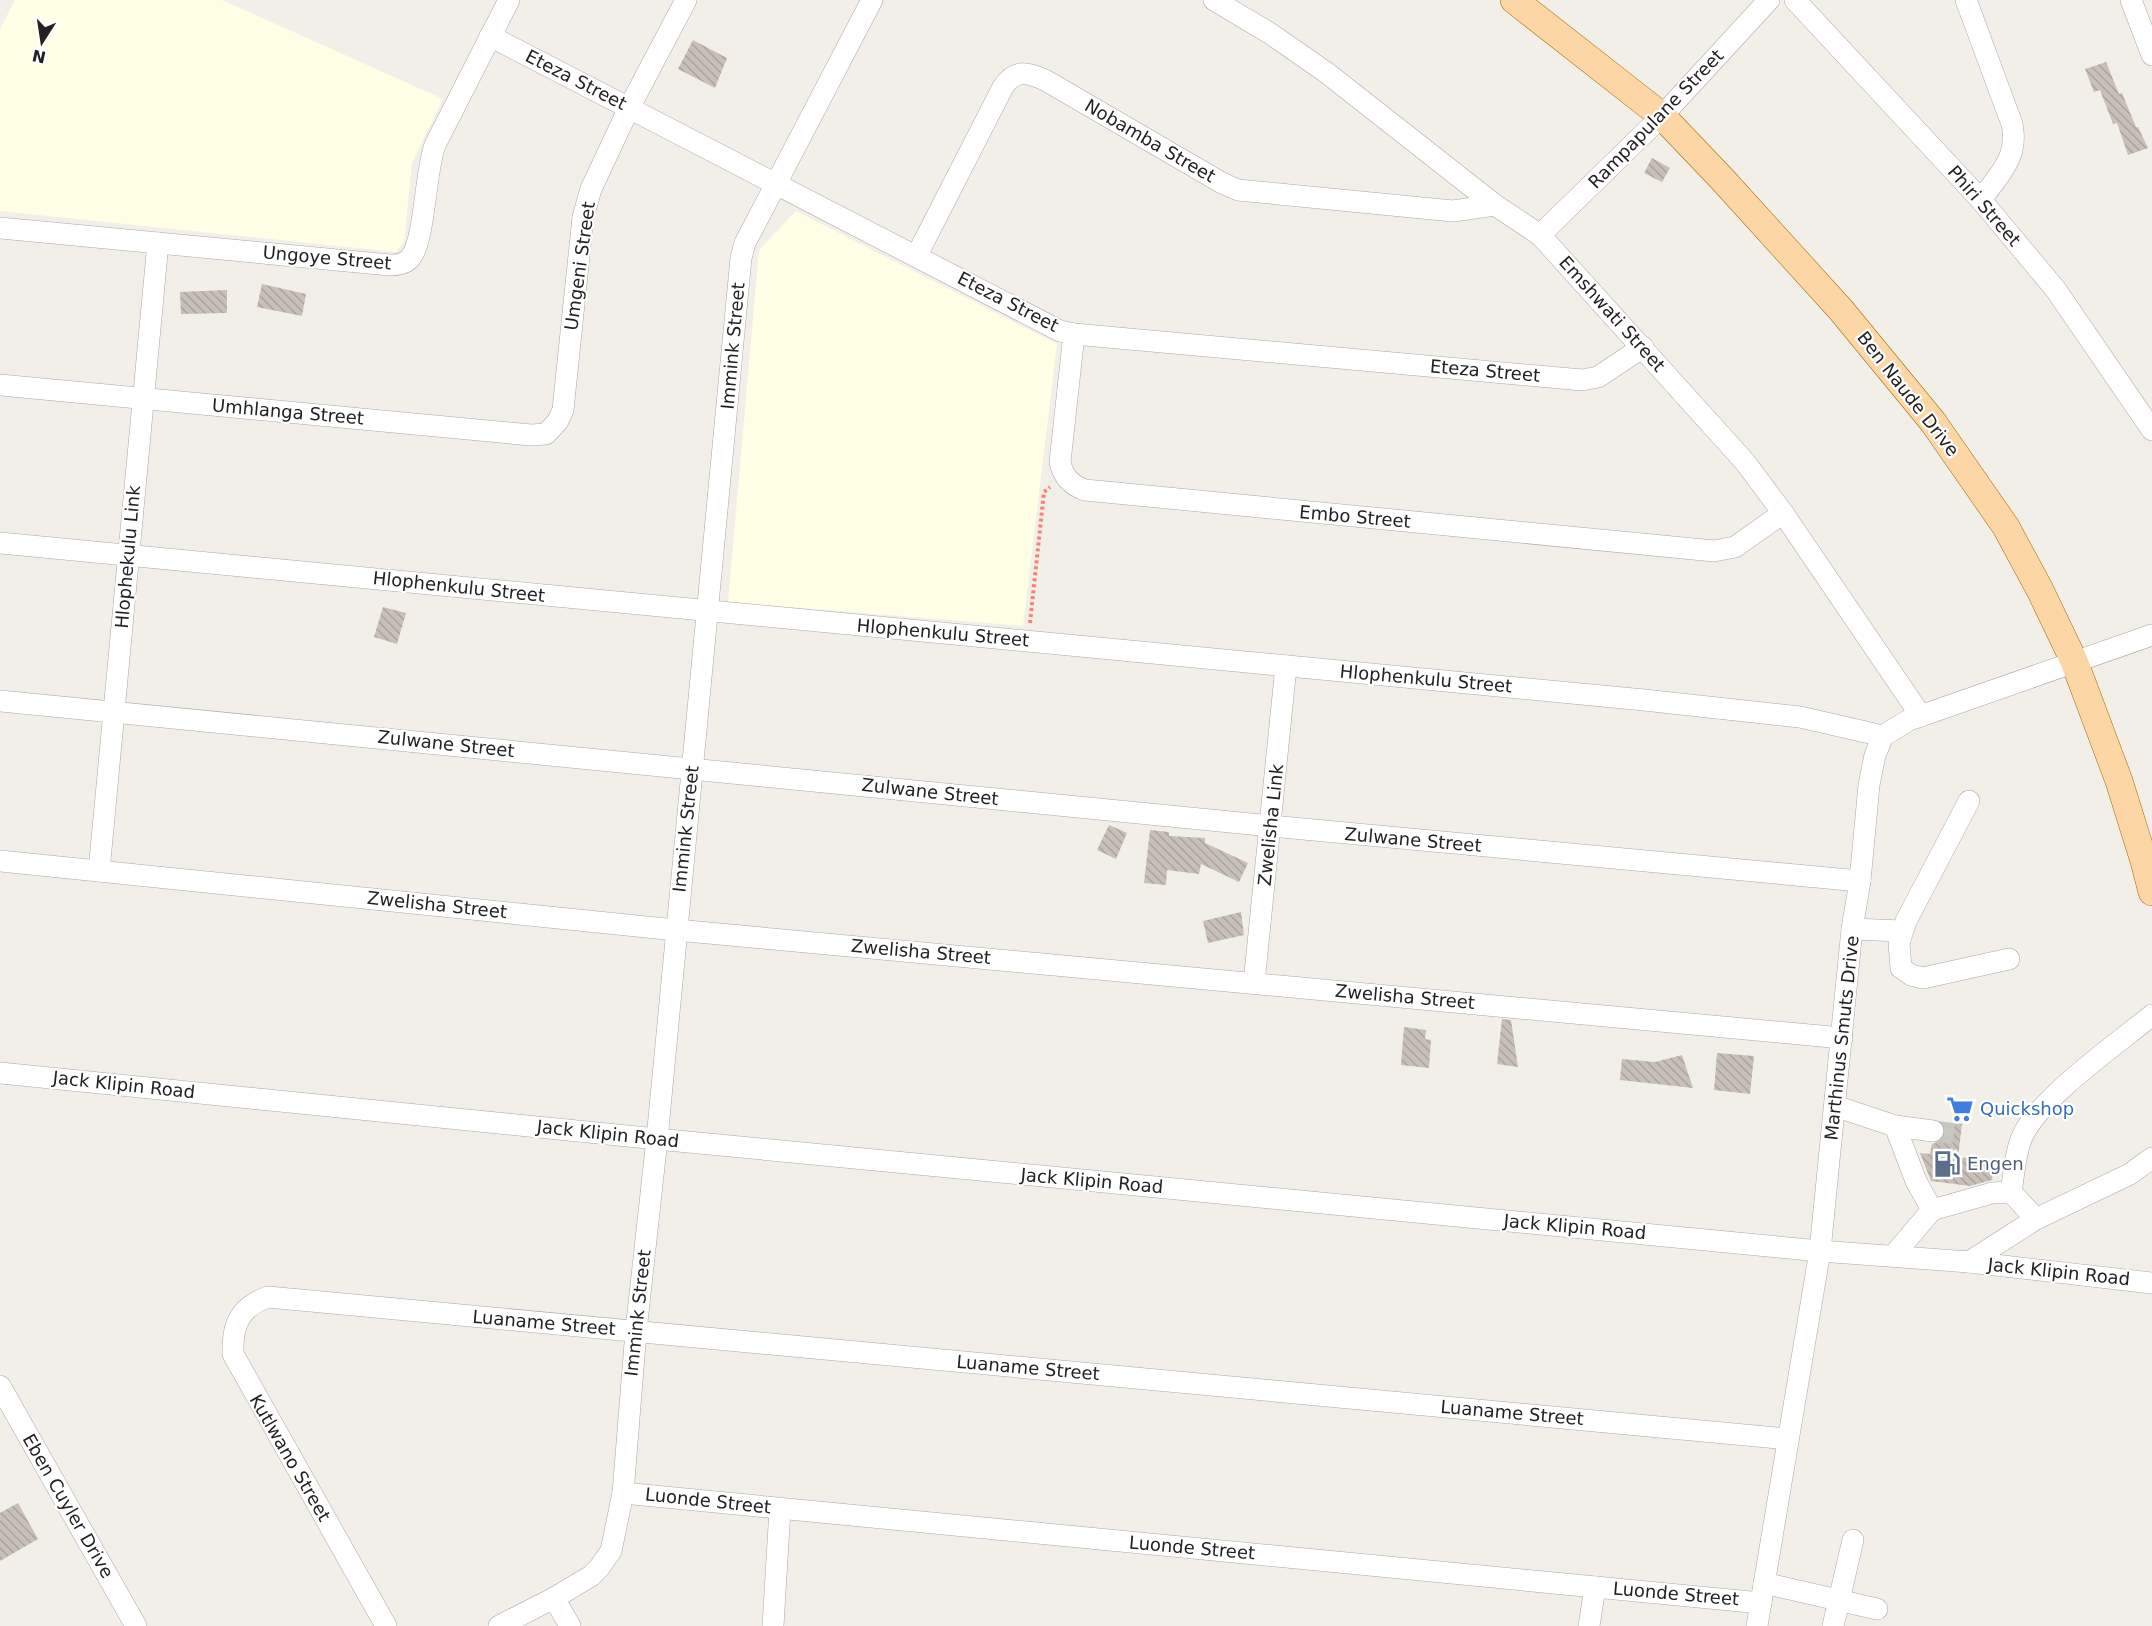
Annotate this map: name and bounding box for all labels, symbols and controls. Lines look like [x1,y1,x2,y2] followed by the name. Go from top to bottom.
[12,12,72,72] north arrow
[30,45,48,67] text: N
[522,45,630,114] street label: Eteza Street
[1584,45,1727,192] street label: Rampapulane Street
[1081,95,1219,186] street label: Nobamba Street
[1944,161,2025,250] street label: Phiri Street
[560,200,599,332] street label: Umgeni Street
[262,241,392,274] street label: Ungoye Street
[1555,252,1670,376] street label: Emshwati Street
[954,267,1062,336] street label: Eteza Street
[716,281,749,410] street label: Immink Street
[1853,327,1964,460] street label: Ben Naude Drive
[1429,355,1541,386] street label: Eteza Street
[211,394,365,429] street label: Umhlanga Street
[111,484,144,629] street label: Hlophekulu Link
[1298,501,1412,532] street label: Embo Street
[372,567,546,606] street label: Hlophenkulu Street
[856,615,1030,650] street label: Hlophenkulu Street
[1339,661,1513,696] street label: Hlophenkulu Street
[377,726,515,761] street label: Zulwane Street
[1254,762,1287,887] street label: Zwelisha Link
[668,764,703,894] street label: Immink Street
[861,774,999,809] street label: Zulwane Street
[1344,823,1482,856] street label: Zulwane Street
[366,887,508,922] street label: Zwelisha Street
[1820,934,1863,1141] street label: Marthinus Smuts Drive
[850,935,992,968] street label: Zwelisha Street
[1334,980,1476,1013] street label: Zwelisha Street
[51,1066,196,1102] street label: Jack Klipin Road
[1945,1094,1975,1124] supermarket icon: Quickshop
[1980,1098,2074,1119] place label: Quickshop
[535,1115,680,1151] street label: Jack Klipin Road
[1932,1149,1962,1179] fuel station icon: Engen
[1967,1153,2024,1174] place label: Engen
[1019,1164,1164,1197] street label: Jack Klipin Road
[1502,1210,1647,1243] street label: Jack Klipin Road
[620,1248,655,1378] street label: Immink Street
[1986,1253,2131,1289] street label: Jack Klipin Road
[472,1306,616,1339] street label: Luaname Street
[956,1351,1100,1384] street label: Luaname Street
[246,1391,335,1525] street label: Kutlwano Street
[1440,1396,1584,1429] street label: Luaname Street
[19,1430,118,1582] street label: Eben Cuyler Drive
[644,1483,772,1518] street label: Luonde Street
[1128,1532,1256,1563] street label: Luonde Street
[1612,1578,1740,1609] street label: Luonde Street

